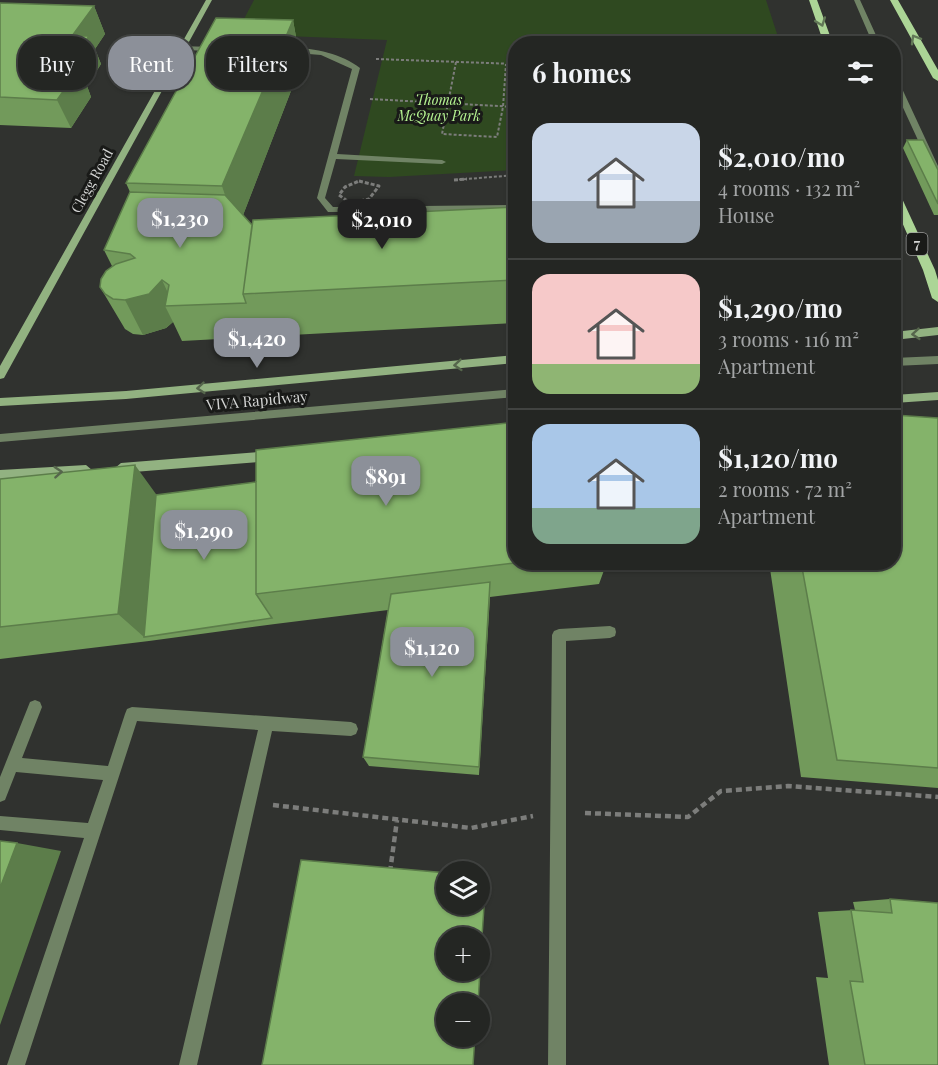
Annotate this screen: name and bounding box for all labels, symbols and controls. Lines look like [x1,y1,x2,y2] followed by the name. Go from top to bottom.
[814,16,827,27] one-way arrow
[911,35,922,46] one-way arrow
[18,36,96,90] chip: Buy
[108,36,194,90] chip: Rent
[206,36,309,90] chip: Filters
[532,55,631,90] text: 6 homes
[844,56,877,89] icon: filters
[397,90,480,125] park label: Thomas McQuay Park
[718,139,845,174] text: $2,010/mo
[66,145,117,216] street label: Clegg Road
[580,147,652,219] icon: home
[718,174,860,201] text: 4 rooms · 132 m²
[131,198,229,249] pin: $1,230
[333,199,431,250] pin: $2,010
[718,201,774,228] text: House
[151,204,209,231] text: $1,230
[352,205,412,232] text: $2,010
[906,233,928,255] road number: 7
[718,290,842,325] text: $1,290/mo
[580,298,652,370] icon: home
[208,318,306,369] pin: $1,420
[228,324,286,351] text: $1,420
[718,325,859,352] text: 3 rooms · 116 m²
[911,327,921,340] one-way arrow
[718,352,815,379] text: Apartment
[453,358,462,371] one-way arrow
[196,381,205,394] one-way arrow
[204,386,309,414] street label: VIVA Rapidway
[718,440,838,475] text: $1,120/mo
[580,448,652,520] icon: home
[350,456,422,507] pin: $891
[365,462,407,489] text: $891
[54,466,63,479] one-way arrow
[718,475,852,502] text: 2 rooms · 72 m²
[718,502,815,529] text: Apartment
[155,510,253,561] pin: $1,290
[175,516,233,543] text: $1,290
[383,627,481,678] pin: $1,120
[404,633,460,660] text: $1,120
[436,861,490,1047] map controls
[436,861,490,915] button: layers
[436,927,490,981] button: +
[436,993,490,1047] button: −

